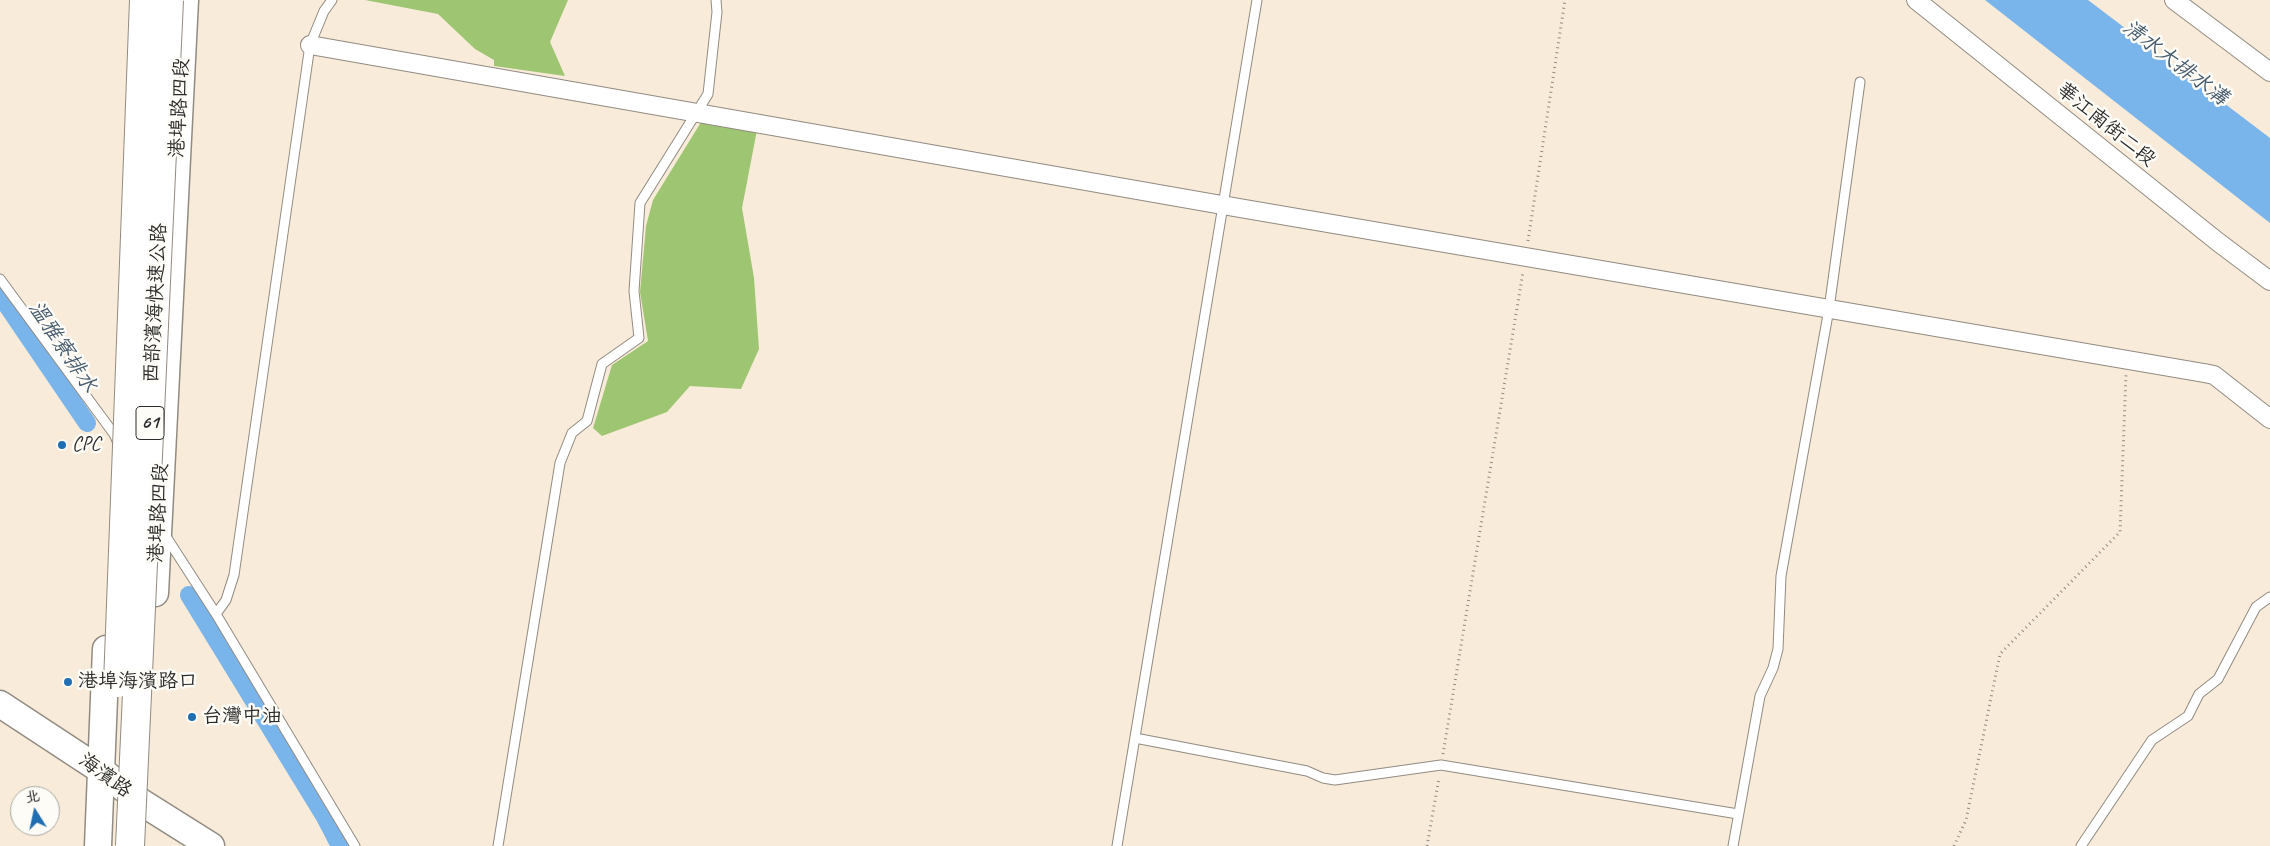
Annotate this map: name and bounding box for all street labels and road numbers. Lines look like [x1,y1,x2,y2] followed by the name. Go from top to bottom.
[165,57,195,159] street label: 港埠路四段
[2052,78,2160,172] street label: 華江南街二段
[140,222,172,384] street label: 西部濱海快速公路
[136,406,164,439] road number: 61
[144,462,174,564] street label: 港埠路四段
[74,749,136,803] street label: 海濱路

